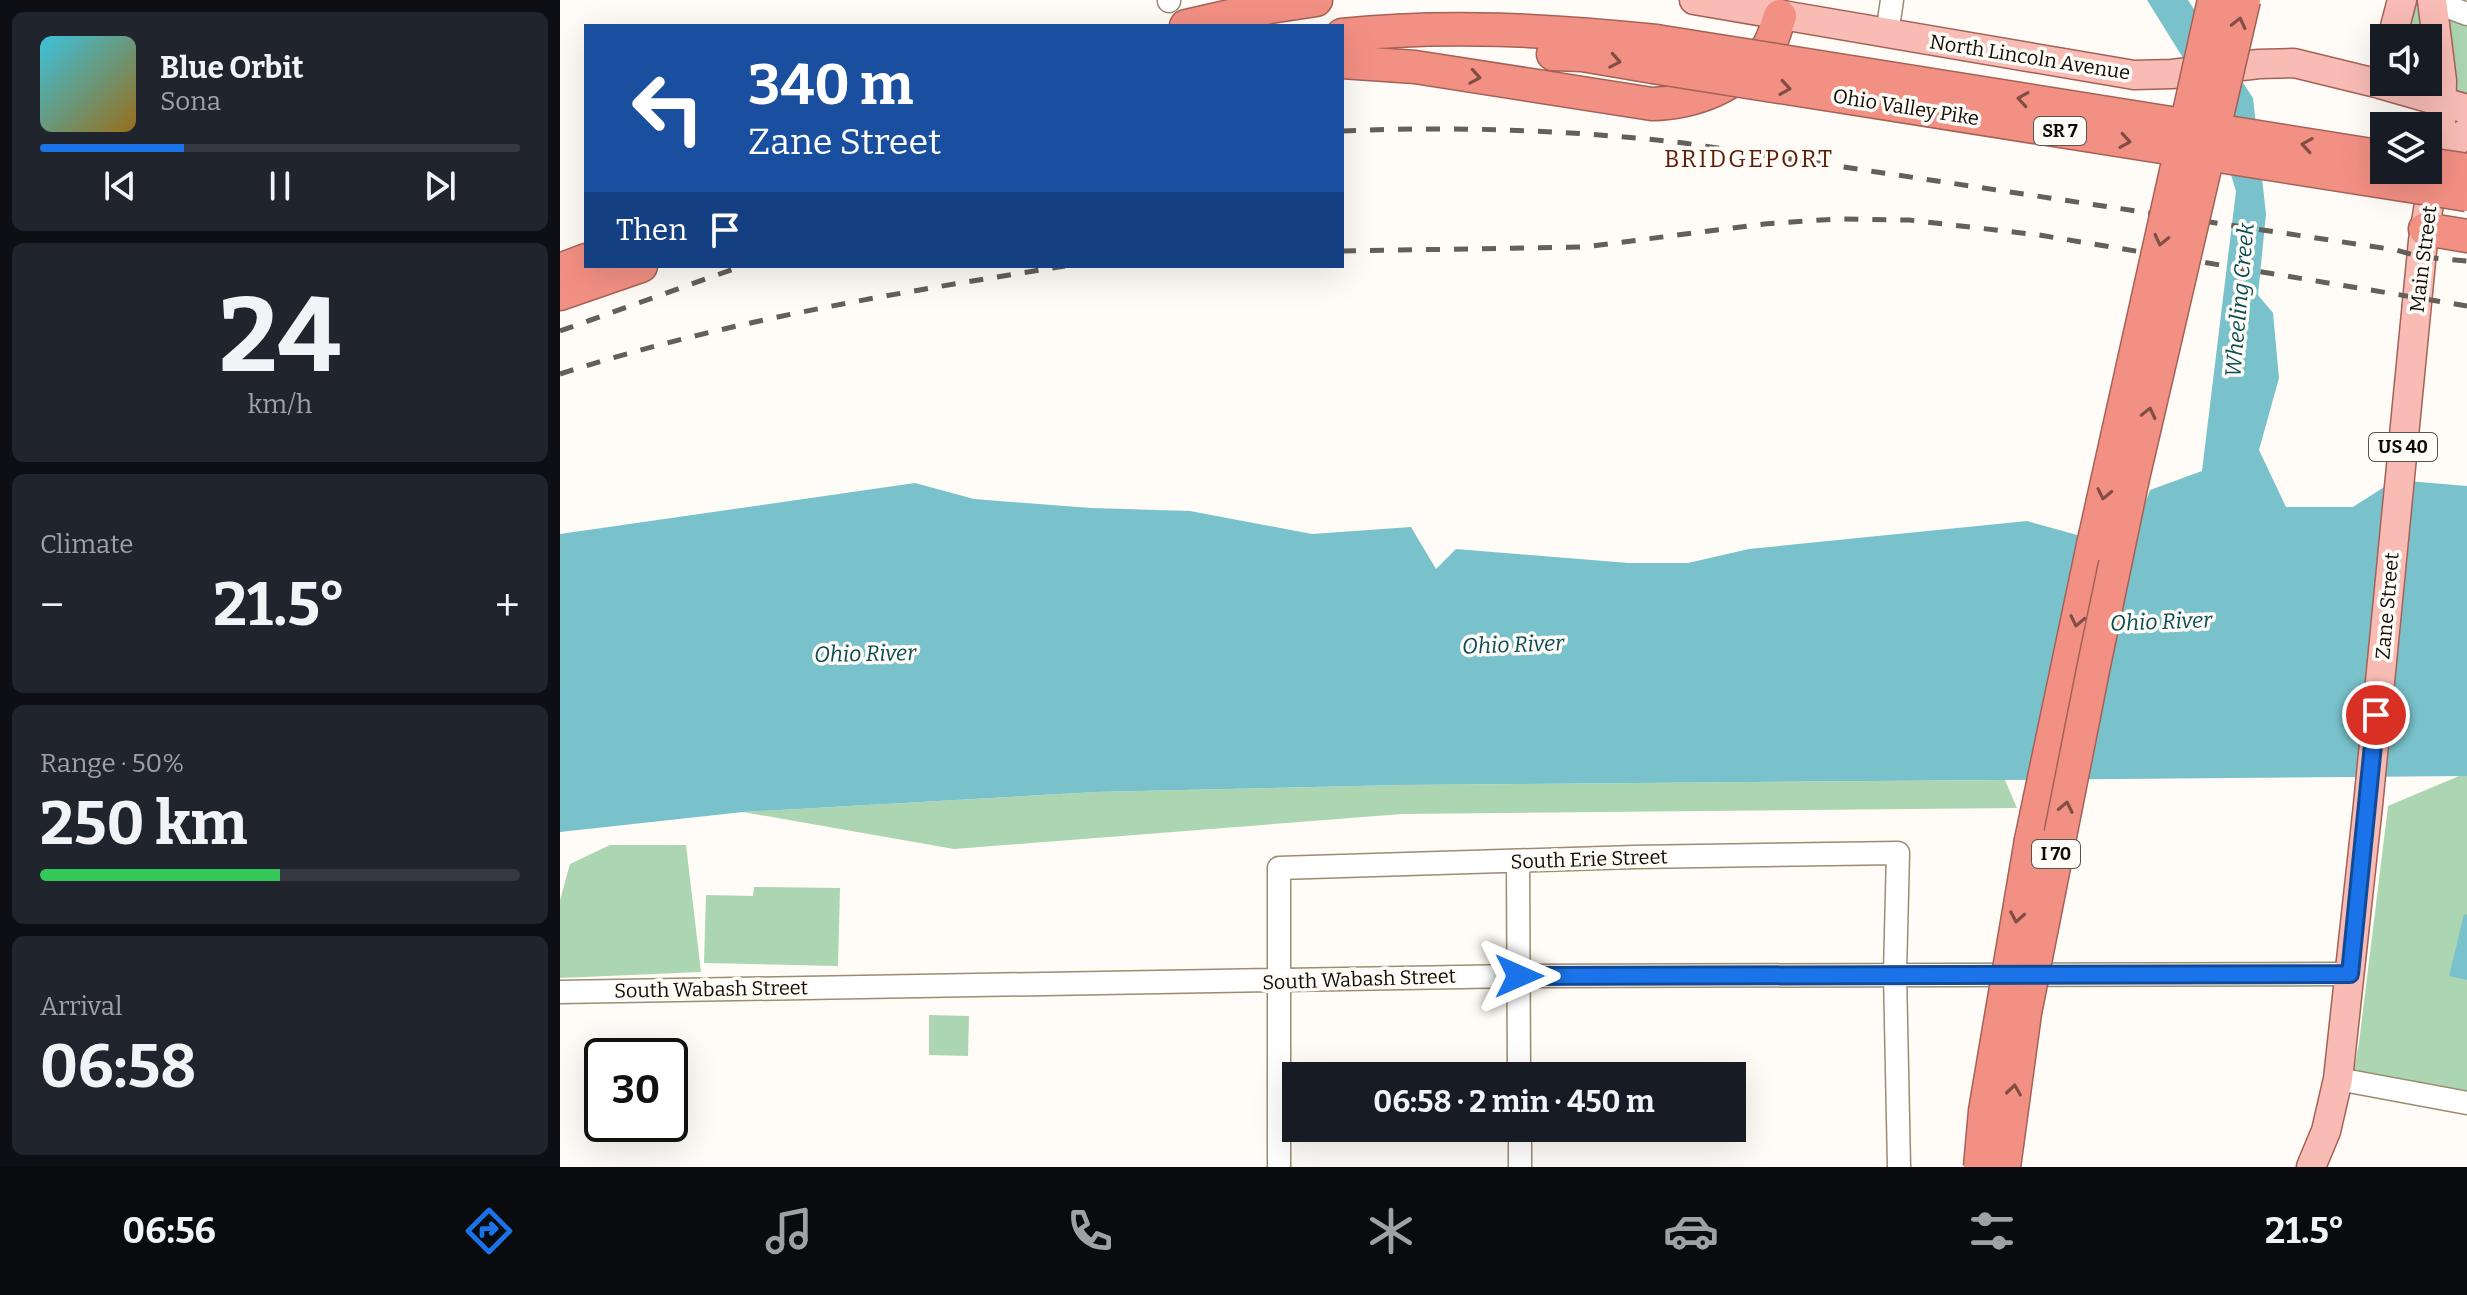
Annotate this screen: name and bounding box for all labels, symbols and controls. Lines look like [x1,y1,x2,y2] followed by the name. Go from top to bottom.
[2230,17,2247,30] one-way arrow
[2370,24,2442,184] map controls
[2370,24,2442,96] button: sound
[1928,29,2132,85] street label: North Lincoln Avenue
[160,50,304,86] text: Blue Orbit
[1608,51,1622,68] one-way arrow
[748,52,913,119] text: 340 m
[616,56,720,160] icon: left
[1468,68,1482,85] one-way arrow
[1778,79,1792,96] one-way arrow
[1831,84,1981,130] street label: Ohio Valley Pike
[160,86,221,117] text: Sona
[2016,91,2029,108] one-way arrow
[2370,112,2442,184] button: layers
[2034,117,2086,145] road number: SR 7
[748,120,941,164] text: Zane Street
[2118,132,2132,149] one-way arrow
[2300,137,2314,154] one-way arrow
[1664,145,1834,173] district label: BRIDGEPORT
[98,164,142,208] icon: previous
[258,164,302,208] icon: pause
[418,164,462,208] icon: next
[2405,204,2441,314] street label: Main Street
[703,208,747,252] icon: arrive
[616,212,687,248] text: Then
[2219,221,2260,378] water label: Wheeling Creek
[2153,233,2170,246] one-way arrow
[219,274,341,399] text: 24
[248,389,312,420] text: km/h
[2139,406,2156,420] one-way arrow
[2369,433,2437,461] road number: US 40
[2096,487,2113,500] one-way arrow
[40,529,134,560] text: Climate
[2370,551,2404,661] street label: Zane Street
[213,569,346,641] text: 21.5°
[40,579,64,632] text: −
[495,579,520,632] text: +
[2110,606,2214,637] water label: Ohio River
[2069,614,2086,627] one-way arrow
[1462,629,1566,660] water label: Ohio River
[814,639,917,668] water label: Ohio River
[2342,681,2410,749] pin
[2354,693,2398,737] icon: arrive
[40,748,184,779] text: Range · 50%
[40,788,248,860] text: 250 km
[2057,800,2074,814] one-way arrow
[2032,840,2080,868] road number: I 70
[1510,844,1668,874] street label: South Erie Street
[2010,910,2027,924] one-way arrow
[1477,934,1561,1018] position arrow
[1262,964,1456,994] street label: South Wabash Street
[614,975,808,1003] street label: South Wabash Street
[40,991,122,1022] text: Arrival
[40,1031,196,1103] text: 06:58
[584,1038,688,1142] speed limit sign: 30
[2005,1083,2022,1097] one-way arrow
[1373,1084,1655,1120] text: 06:58 · 2 min · 450 m
[461,1203,517,1259] icon: directions
[761,1203,817,1259] icon: music
[1062,1203,1118,1259] icon: phone
[1363,1203,1419,1259] icon: climate
[1663,1203,1719,1259] icon: car
[1964,1203,2020,1259] icon: filters
[122,1209,216,1253] text: 06:56
[2265,1209,2345,1253] text: 21.5°

